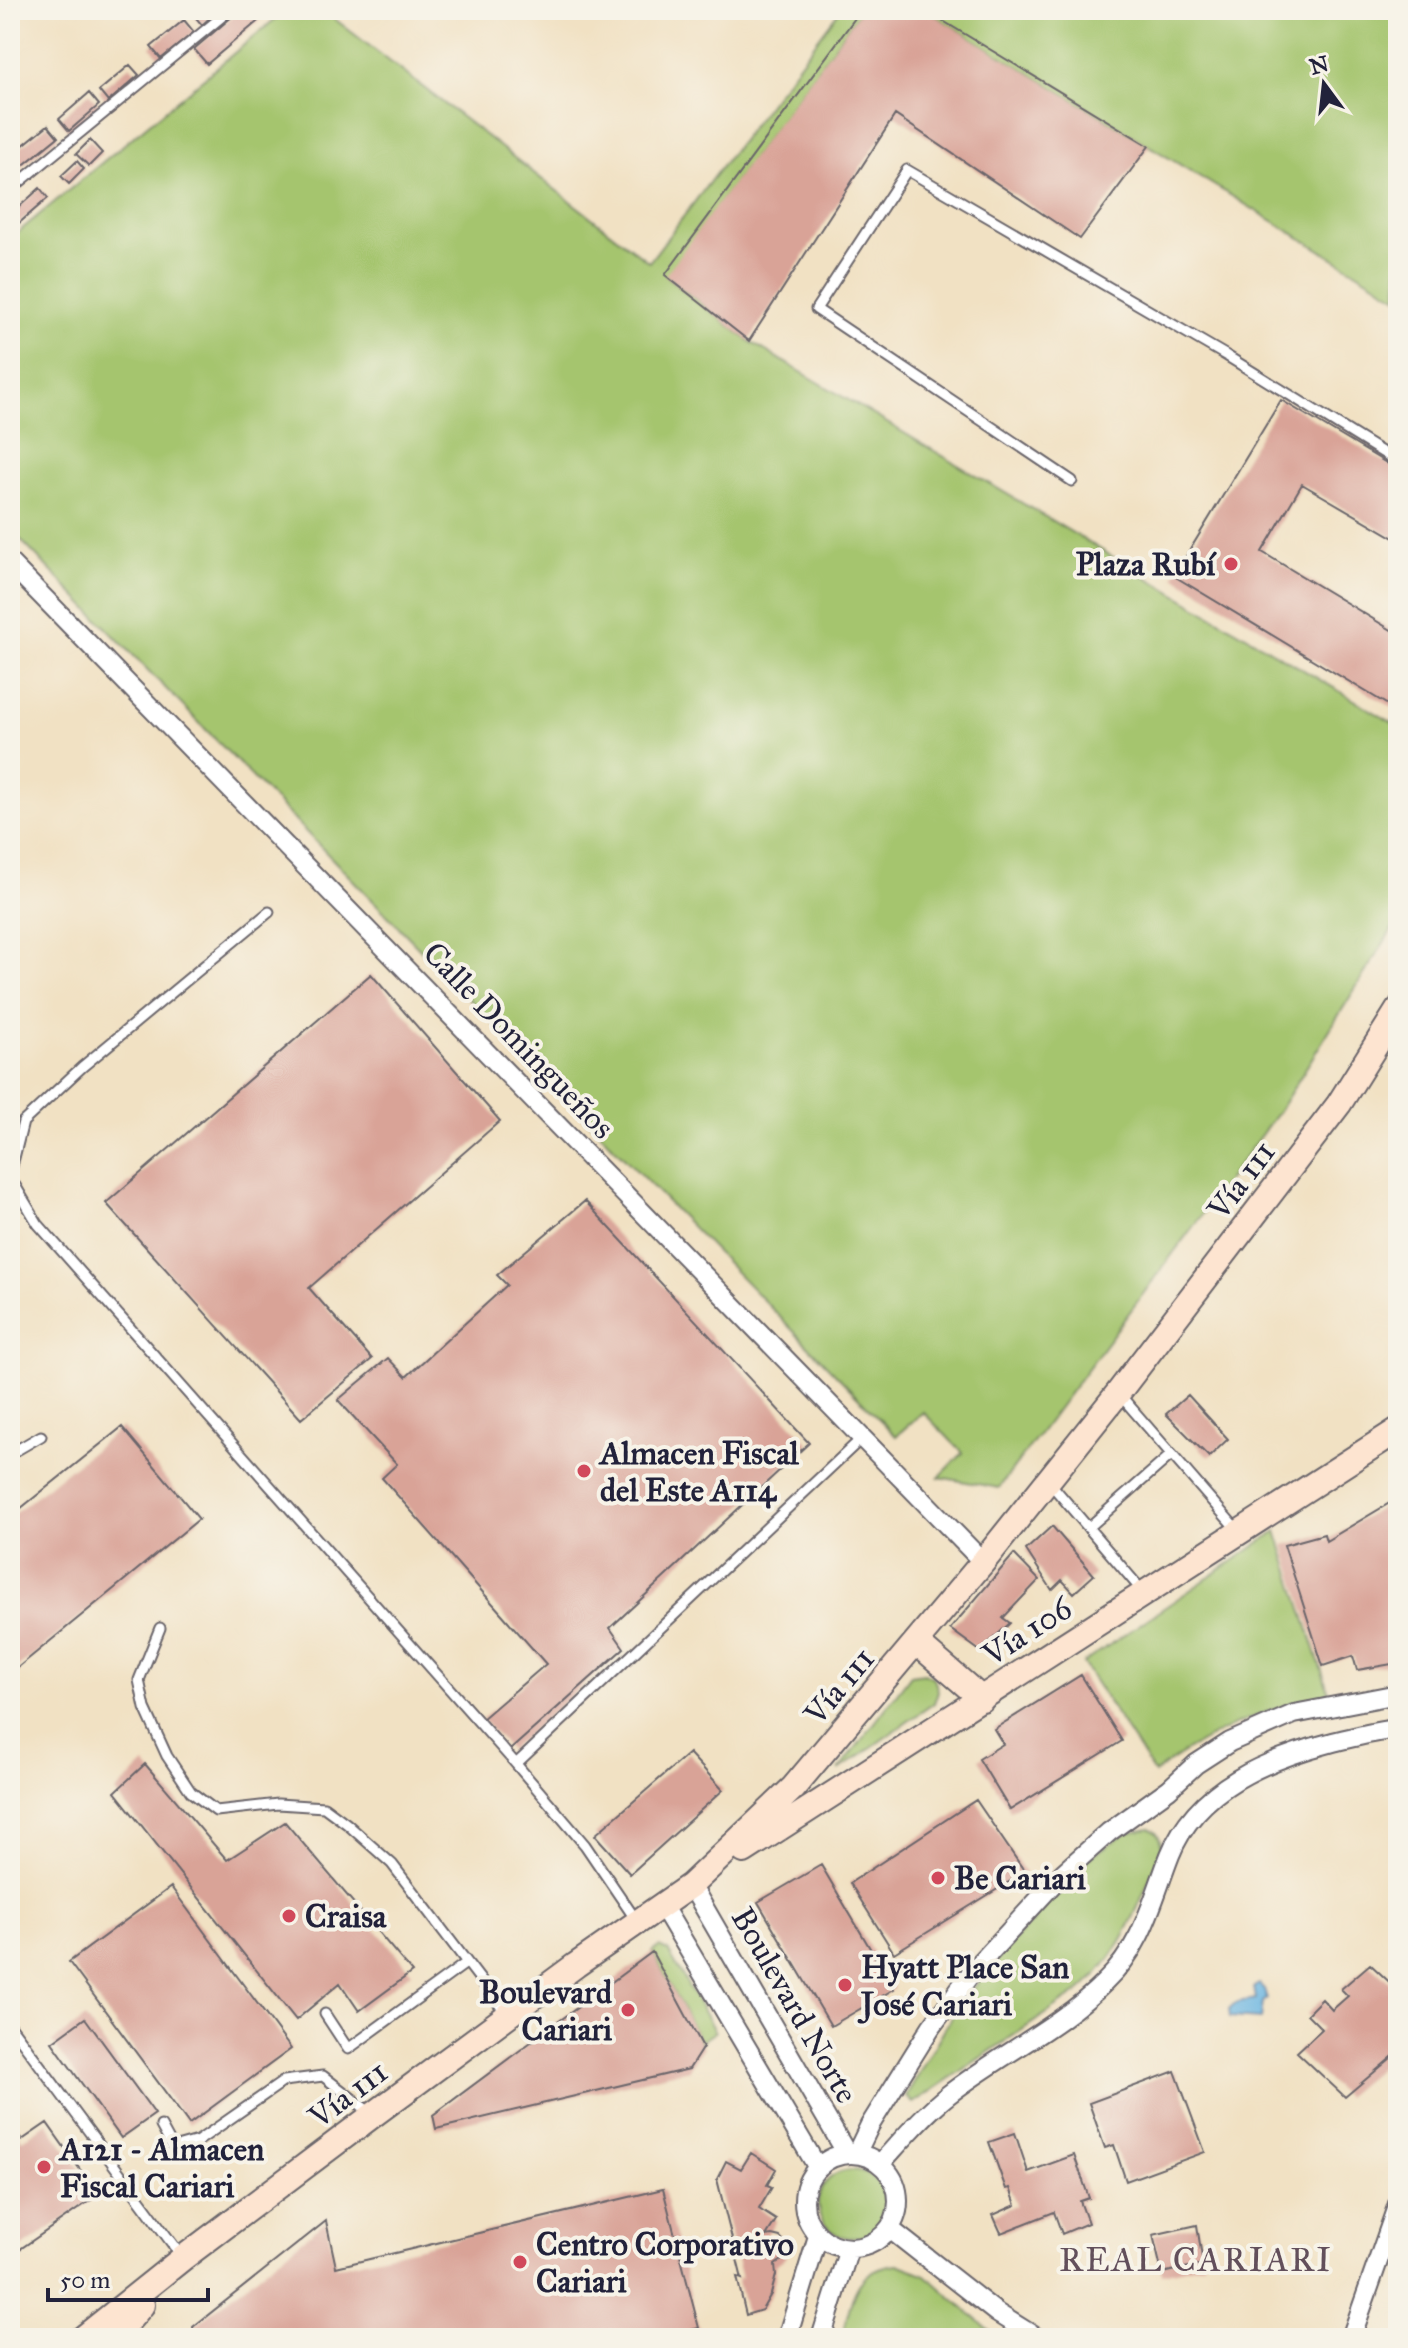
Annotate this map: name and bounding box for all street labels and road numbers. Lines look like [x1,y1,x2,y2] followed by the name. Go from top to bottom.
[415,934,622,1147] street label: Calle Domingueños
[1199,1133,1284,1228] street label: Vía 111
[975,1587,1080,1675] street label: Vía 106
[795,1640,883,1734] street label: Vía 111
[723,1900,866,2110] street label: Boulevard Norte
[300,2052,395,2137] street label: Vía 111

